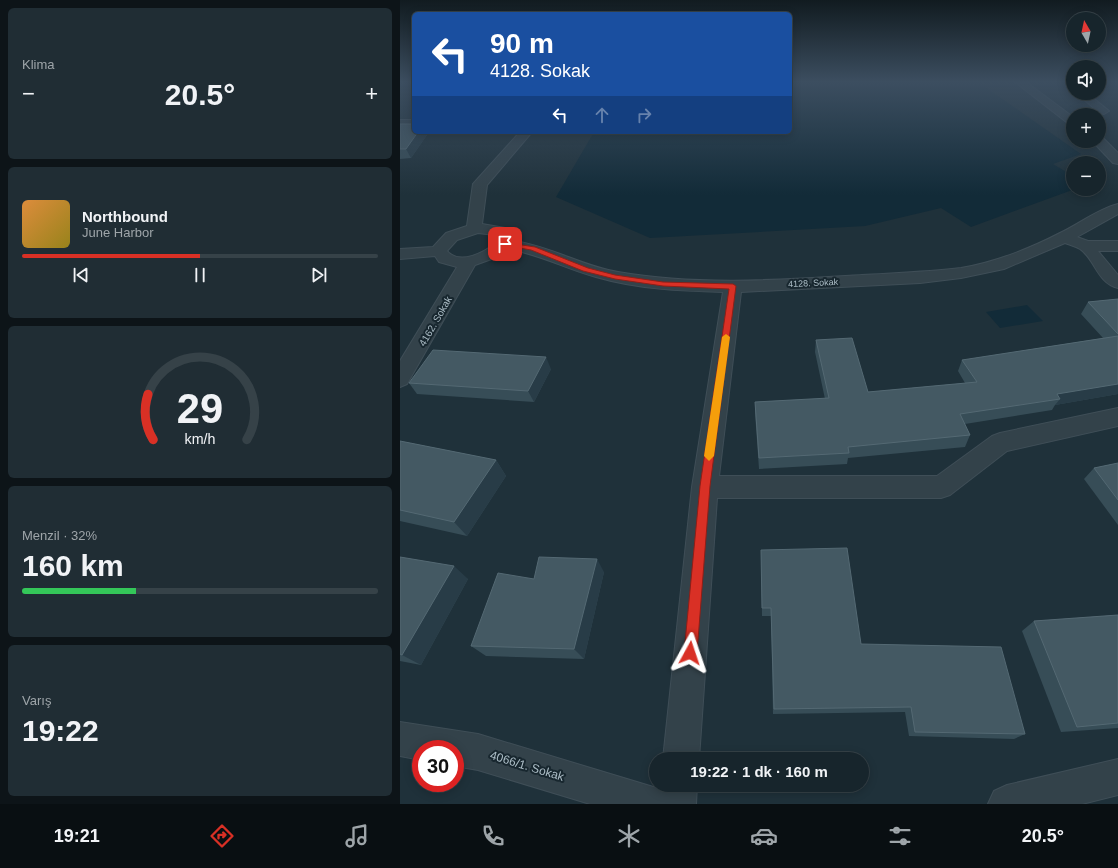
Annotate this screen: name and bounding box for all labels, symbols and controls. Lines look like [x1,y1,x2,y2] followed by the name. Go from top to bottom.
[1066,12,1106,52] north arrow
[1066,12,1106,196] map controls
[424,28,476,80] icon: left
[490,28,554,59] text: 90 m
[22,57,55,72] text: Klima
[1066,60,1106,100] button: sound
[490,61,590,81] text: 4128. Sokak
[165,78,235,111] text: 20.5°
[22,81,35,106] text: −
[365,81,378,106] text: +
[549,104,571,126] icon: left
[591,104,613,126] icon: ahead
[633,104,655,126] icon: right
[1066,108,1106,148] button: +
[1066,156,1106,196] button: −
[82,208,168,225] text: Northbound
[82,225,154,240] text: June Harbor
[488,227,522,261] pin
[494,233,516,255] icon: arrive
[70,264,92,286] icon: previous
[189,264,211,286] icon: pause
[308,264,330,286] icon: next
[788,277,839,289] street label: 4128. Sokak
[417,294,455,348] street label: 4162. Sokak
[177,385,223,432] text: 29
[185,431,216,447] text: km/h
[22,528,97,543] text: Menzil · 32%
[22,549,124,582] text: 160 km
[669,632,711,674] position arrow
[22,693,51,708] text: Varış
[22,714,99,747] text: 19:22
[412,740,464,792] speed limit sign: 30
[488,748,567,784] street label: 4066/1. Sokak
[690,763,828,780] text: 19:22 · 1 dk · 160 m
[208,822,236,850] icon: directions
[343,822,371,850] icon: music
[479,822,507,850] icon: phone
[615,822,643,850] icon: climate
[750,822,778,850] icon: car
[886,822,914,850] icon: filters
[54,826,100,846] text: 19:21
[1022,826,1064,846] text: 20.5°

